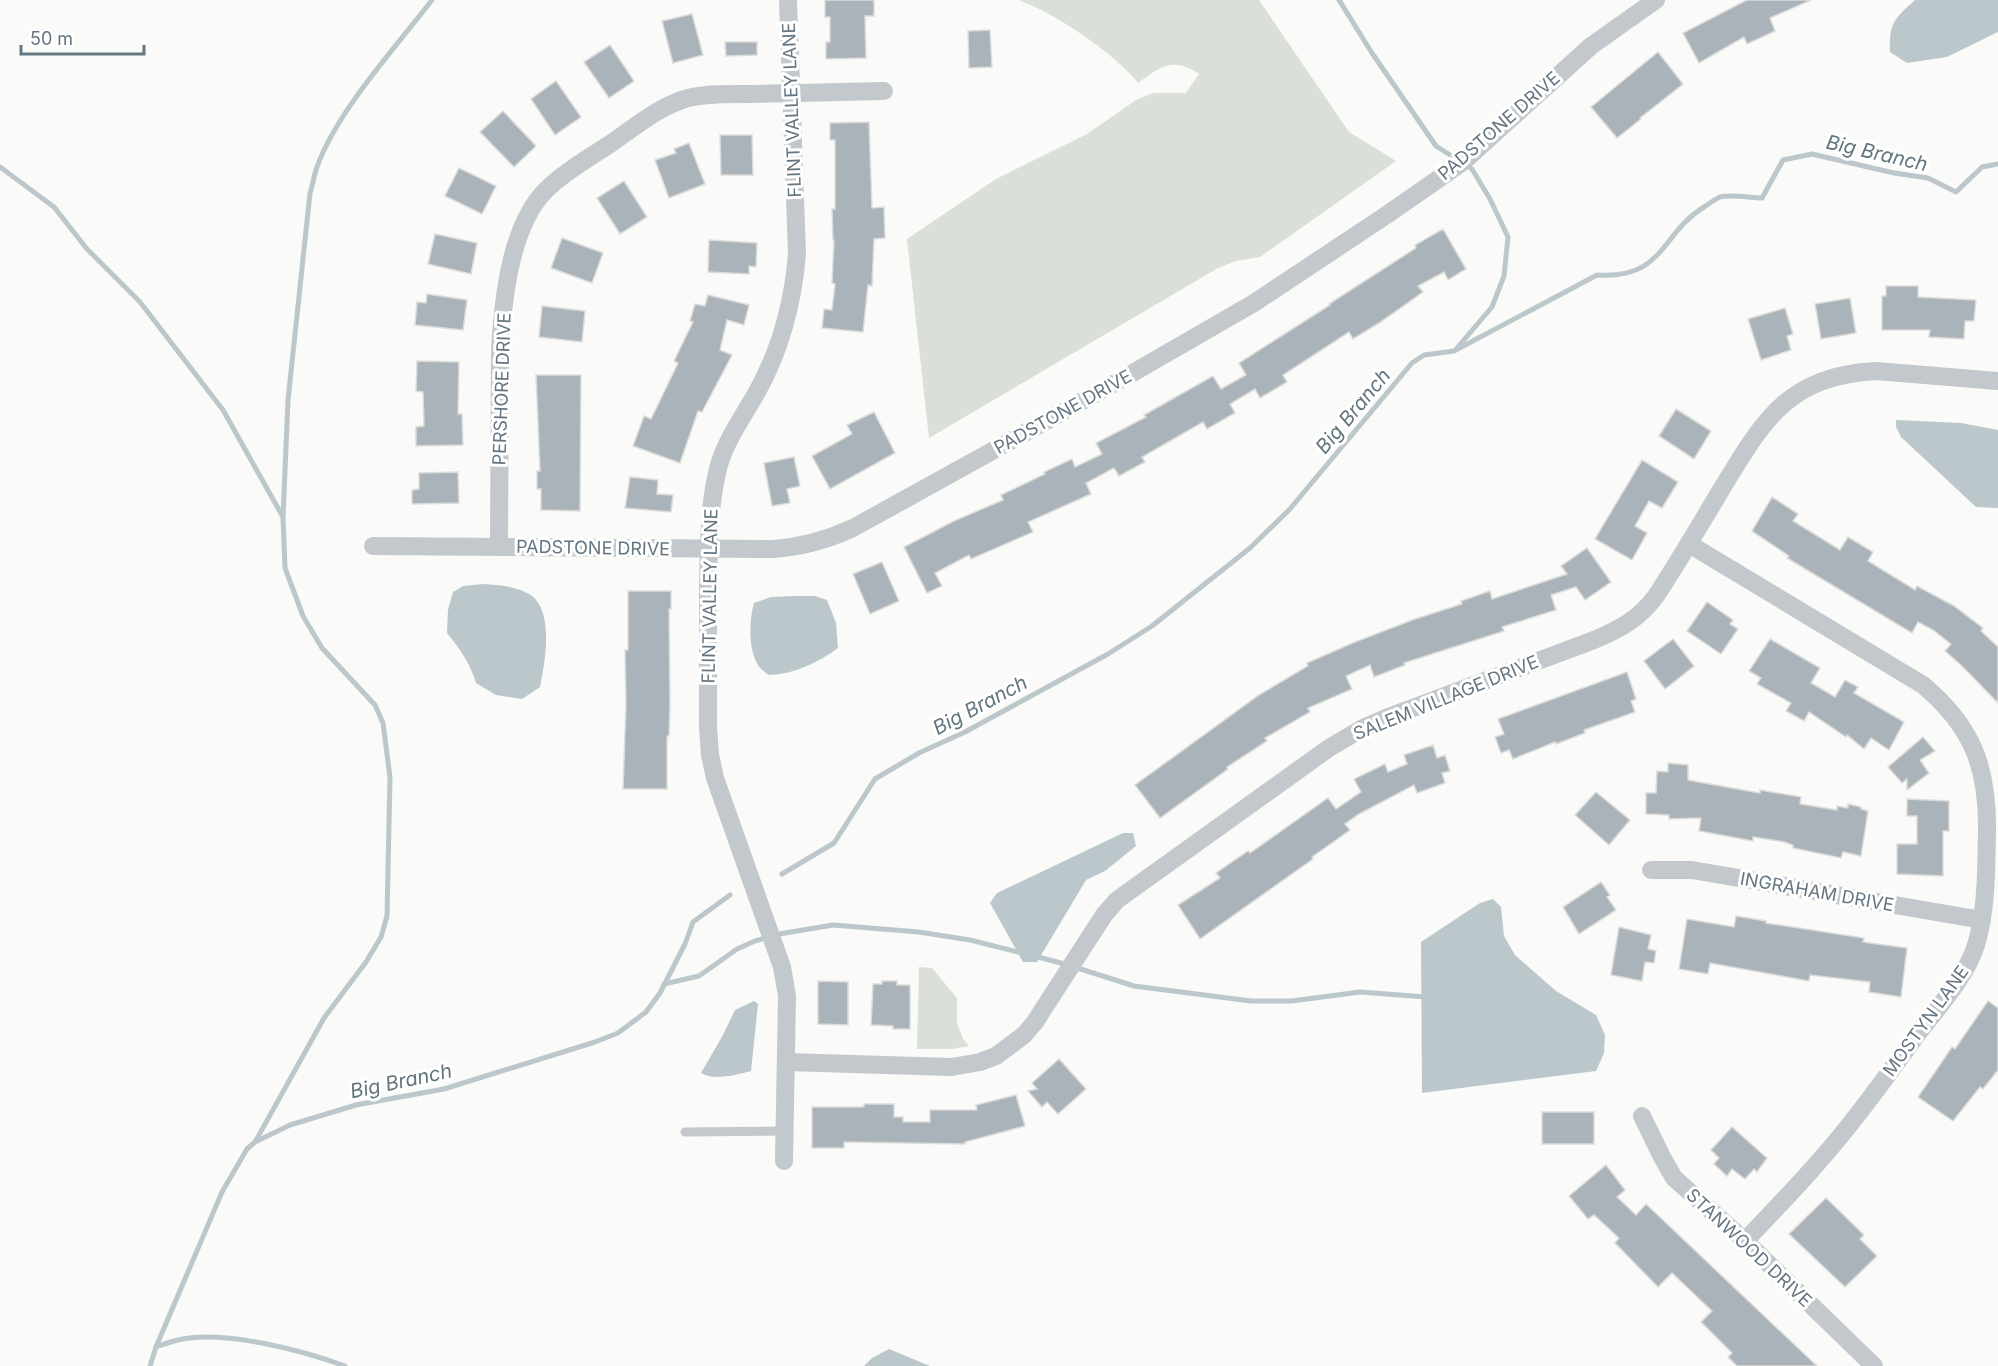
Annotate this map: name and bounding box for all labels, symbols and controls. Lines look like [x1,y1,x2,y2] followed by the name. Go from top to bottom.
[21,18,144,56] scale bar
[778,22,805,198] street label: FLINT VALLEY LANE
[30,28,73,49] text: 50 m
[1434,67,1564,184] street label: PADSTONE DRIVE
[1824,130,1930,176] water label: Big Branch
[488,312,515,466] street label: PERSHORE DRIVE
[1311,364,1395,458] water label: Big Branch
[990,365,1135,458] street label: PADSTONE DRIVE
[697,508,722,684] street label: FLINT VALLEY LANE
[516,536,670,559] street label: PADSTONE DRIVE
[1350,651,1541,744] street label: SALEM VILLAGE DRIVE
[929,670,1031,740] water label: Big Branch
[1739,868,1896,915] street label: INGRAHAM DRIVE
[1878,961,1973,1080] street label: MOSTYN LANE
[348,1059,454,1103] water label: Big Branch
[1682,1184,1816,1311] street label: STANWOOD DRIVE

